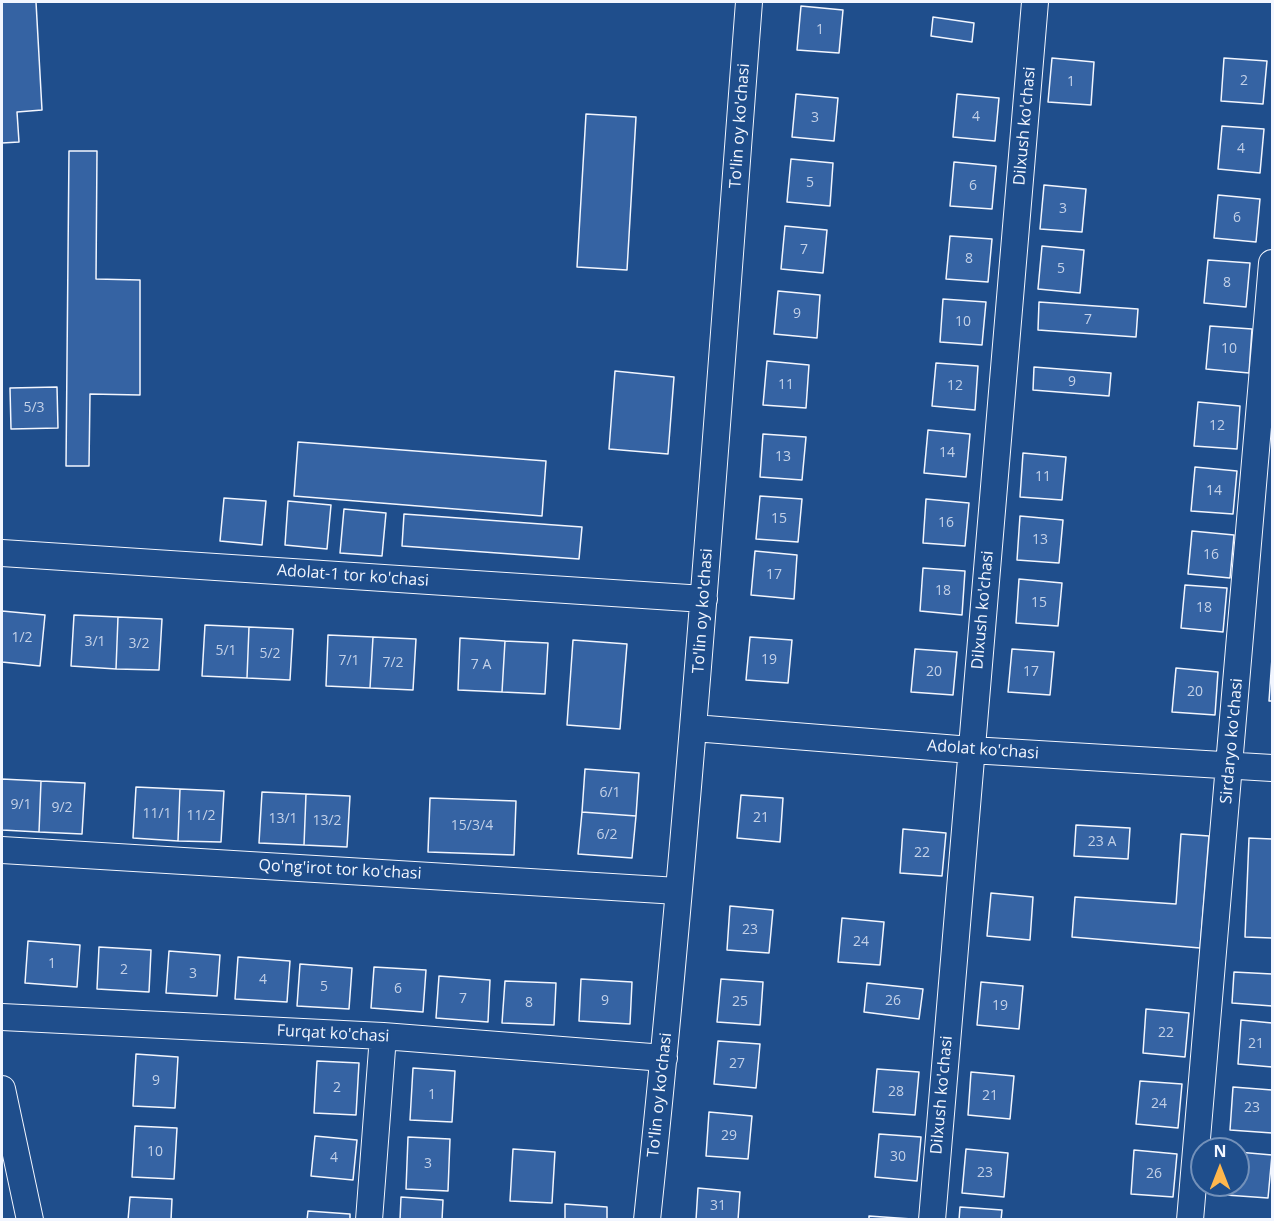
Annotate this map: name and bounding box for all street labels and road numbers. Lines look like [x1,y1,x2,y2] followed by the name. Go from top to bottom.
[726,63,754,189] street label: To'lin oy ko'chasi
[1010,66,1040,186] street label: Dilxush ko'chasi
[689,548,717,674] street label: To'lin oy ko'chasi
[968,550,998,670] street label: Dilxush ko'chasi
[276,561,430,591] street label: Adolat-1 tor ko'chasi
[1217,677,1247,805] street label: Sirdaryo ko'chasi
[927,737,1039,763] street label: Adolat ko'chasi
[258,856,422,884] street label: Qo'ng'irot tor ko'chasi
[276,1021,390,1047] street label: Furqat ko'chasi
[644,1032,676,1158] street label: To'lin oy ko'chasi
[927,1035,957,1155] street label: Dilxush ko'chasi

